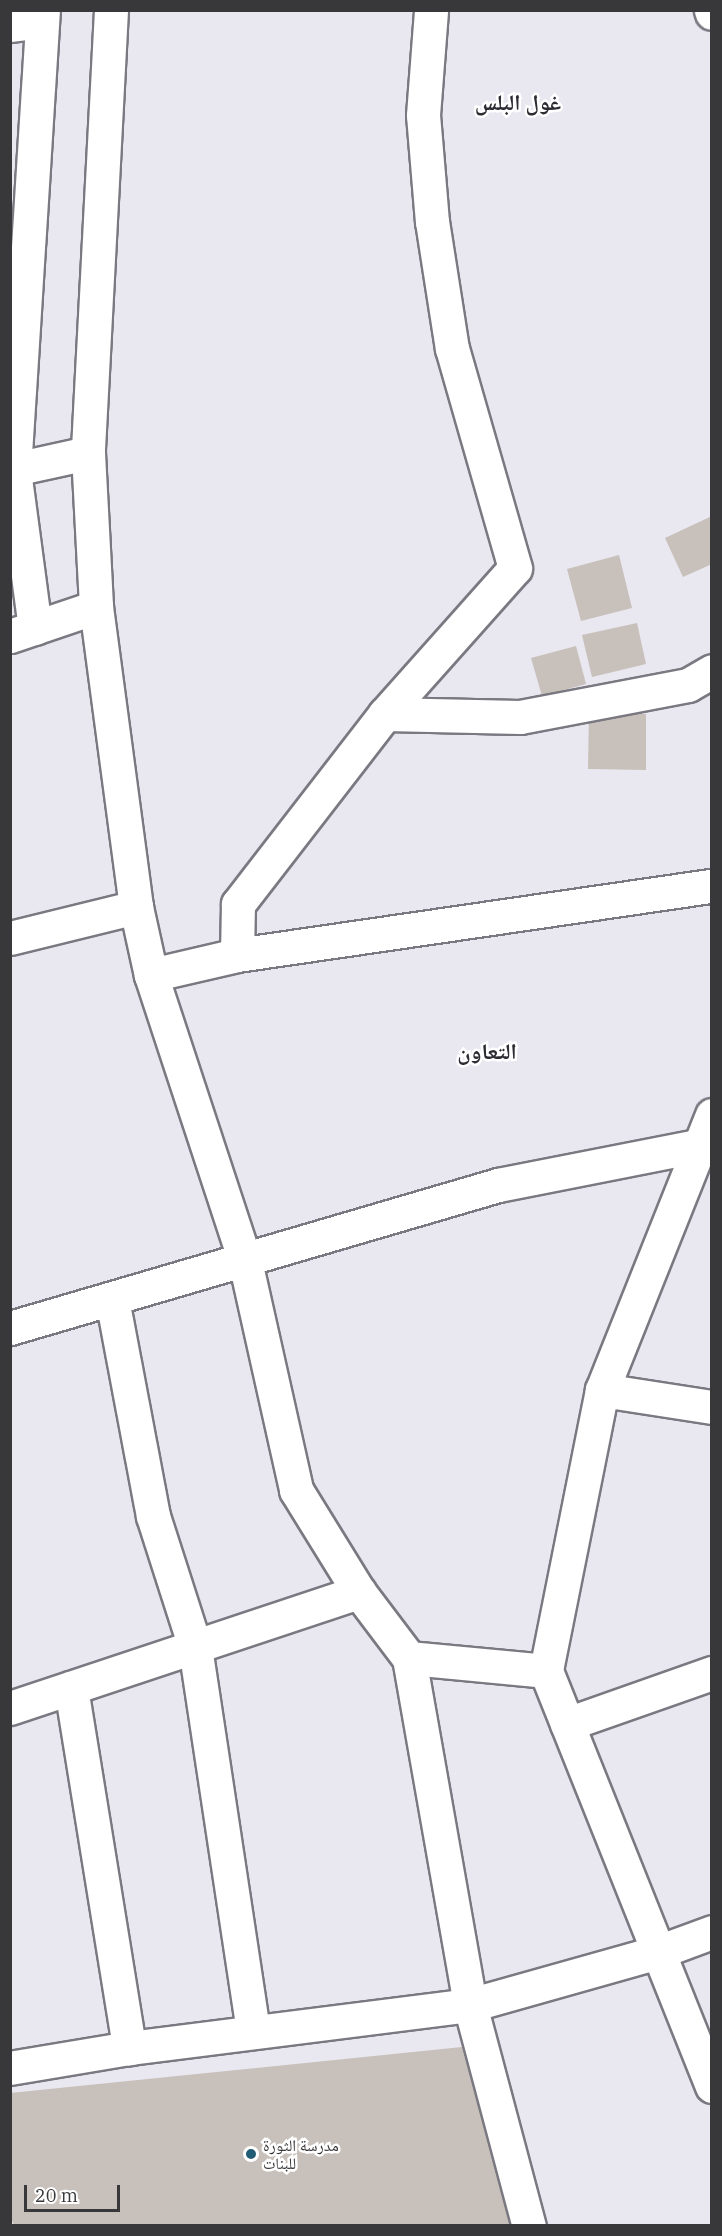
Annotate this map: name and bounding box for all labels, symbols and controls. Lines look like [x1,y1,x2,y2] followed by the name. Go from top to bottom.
[475,89,561,115] district label: غول البلس
[457,1038,517,1064] district label: التعاون
[263,2135,339,2173] place label: مدرسة الثورة للبنات
[244,2147,258,2161] marker: مدرسة الثورة للبنات
[27,2173,123,2211] scale bar
[35,2184,78,2207] text: 20 m

